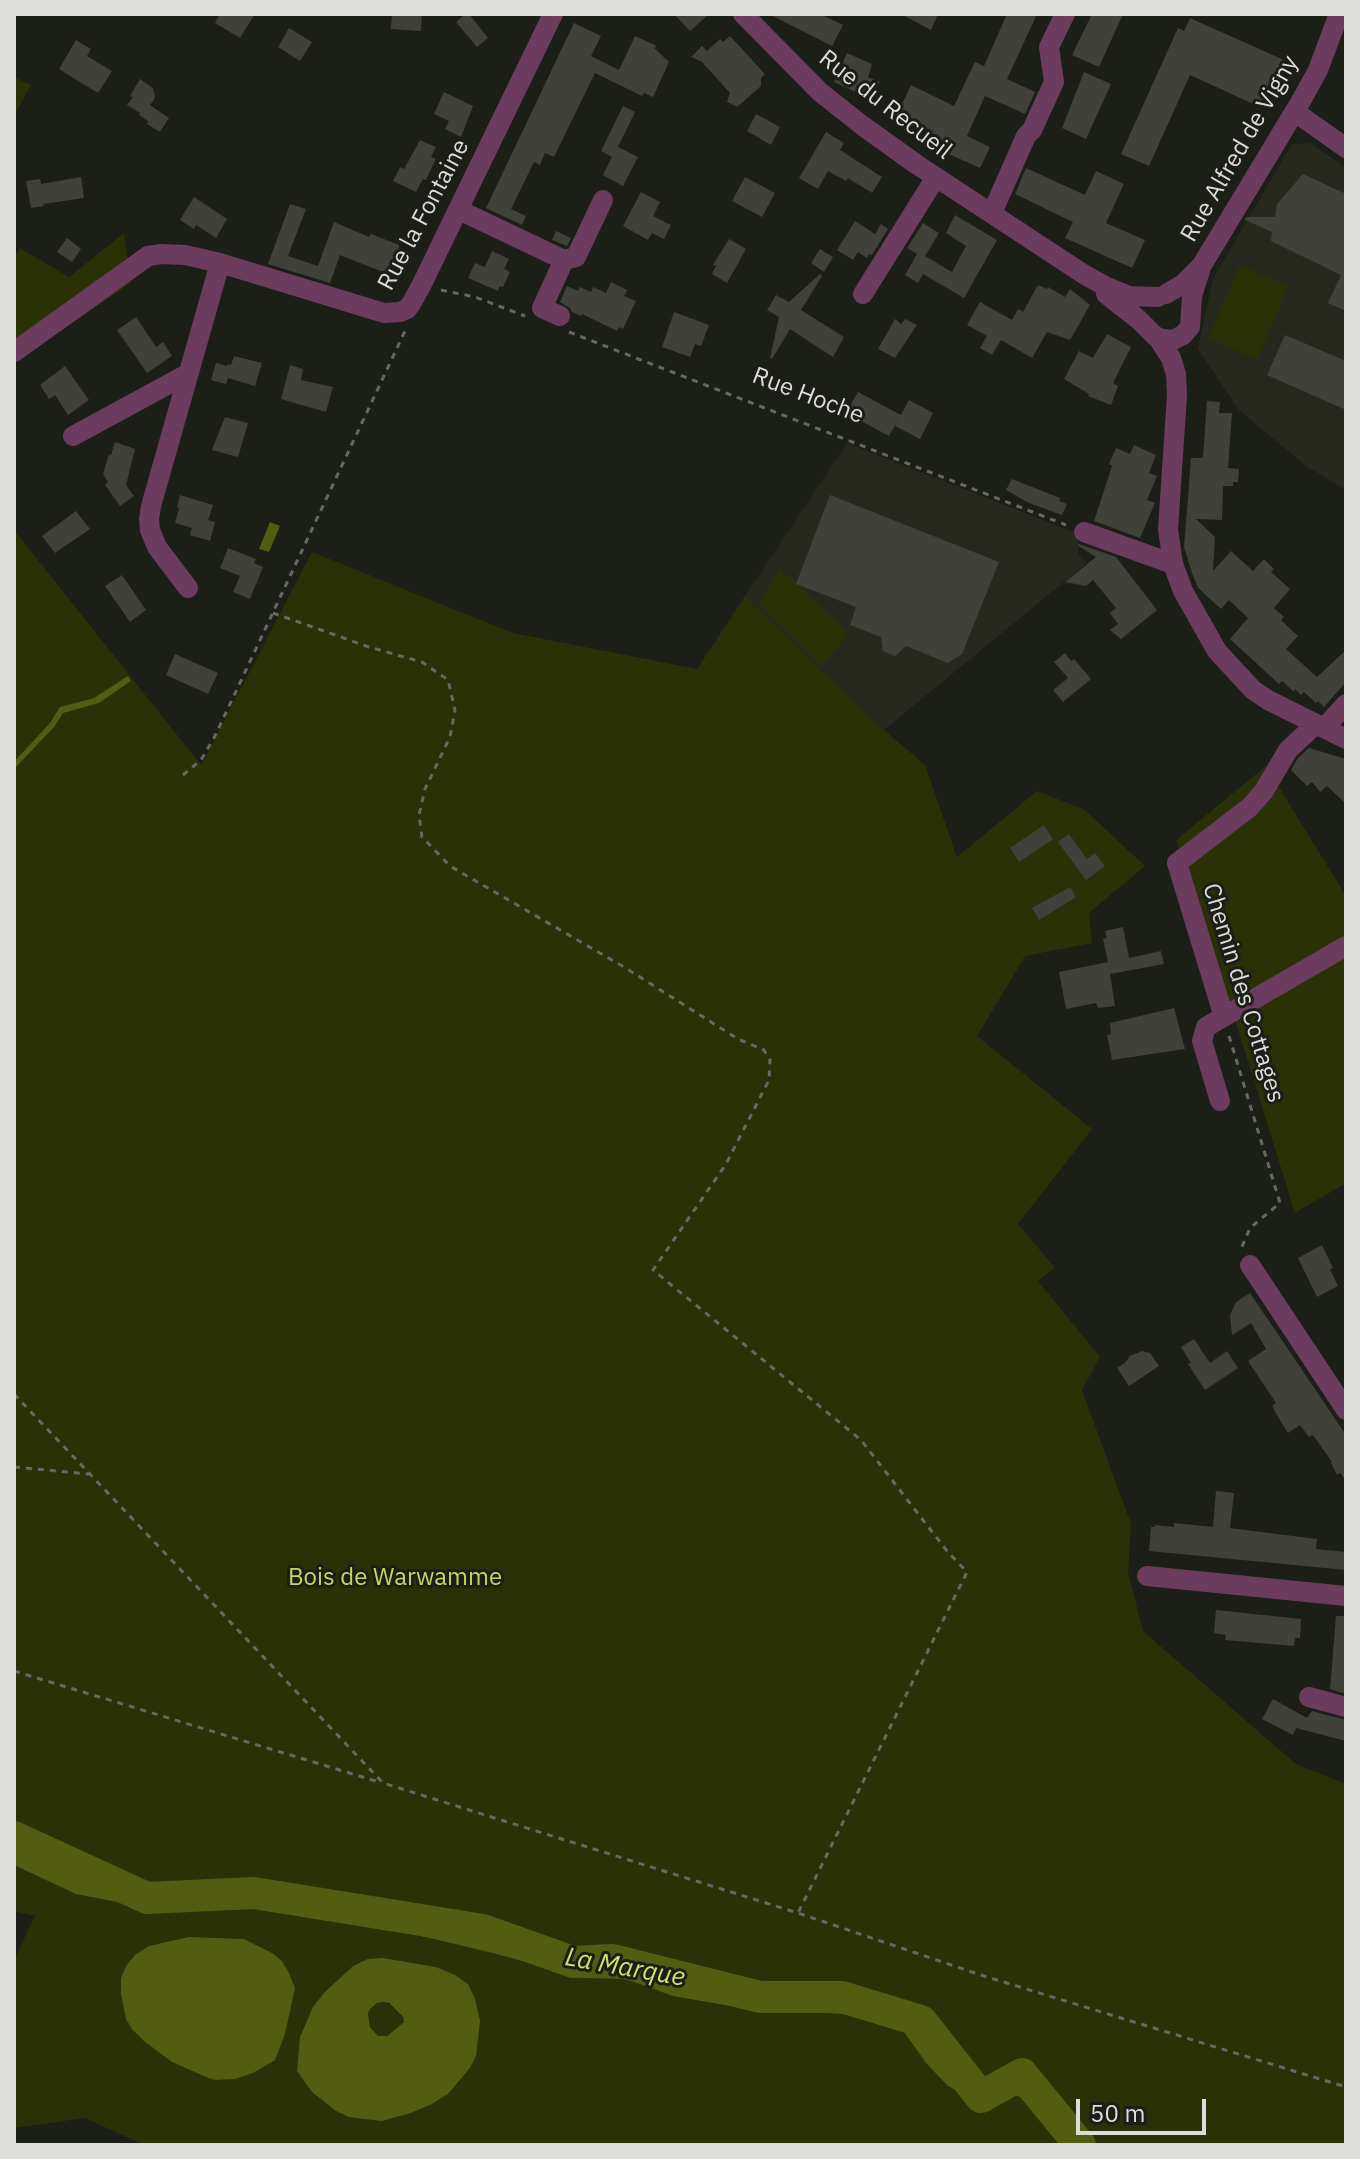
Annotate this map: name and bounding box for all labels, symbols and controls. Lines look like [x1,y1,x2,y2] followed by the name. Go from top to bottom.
[813,44,957,166] street label: Rue du Recueil
[1175,51,1305,247] street label: Rue Alfred de Vigny
[372,135,476,295] street label: Rue la Fontaine
[748,362,868,430] street label: Rue Hoche
[1196,880,1290,1106] street label: Chemin des Cottages
[288,1564,502,1592] park label: Bois de Warwamme
[563,1942,687,1994] water label: La Marque
[1080,2083,1210,2133] scale bar
[1090,2097,1145,2129] text: 50 m

